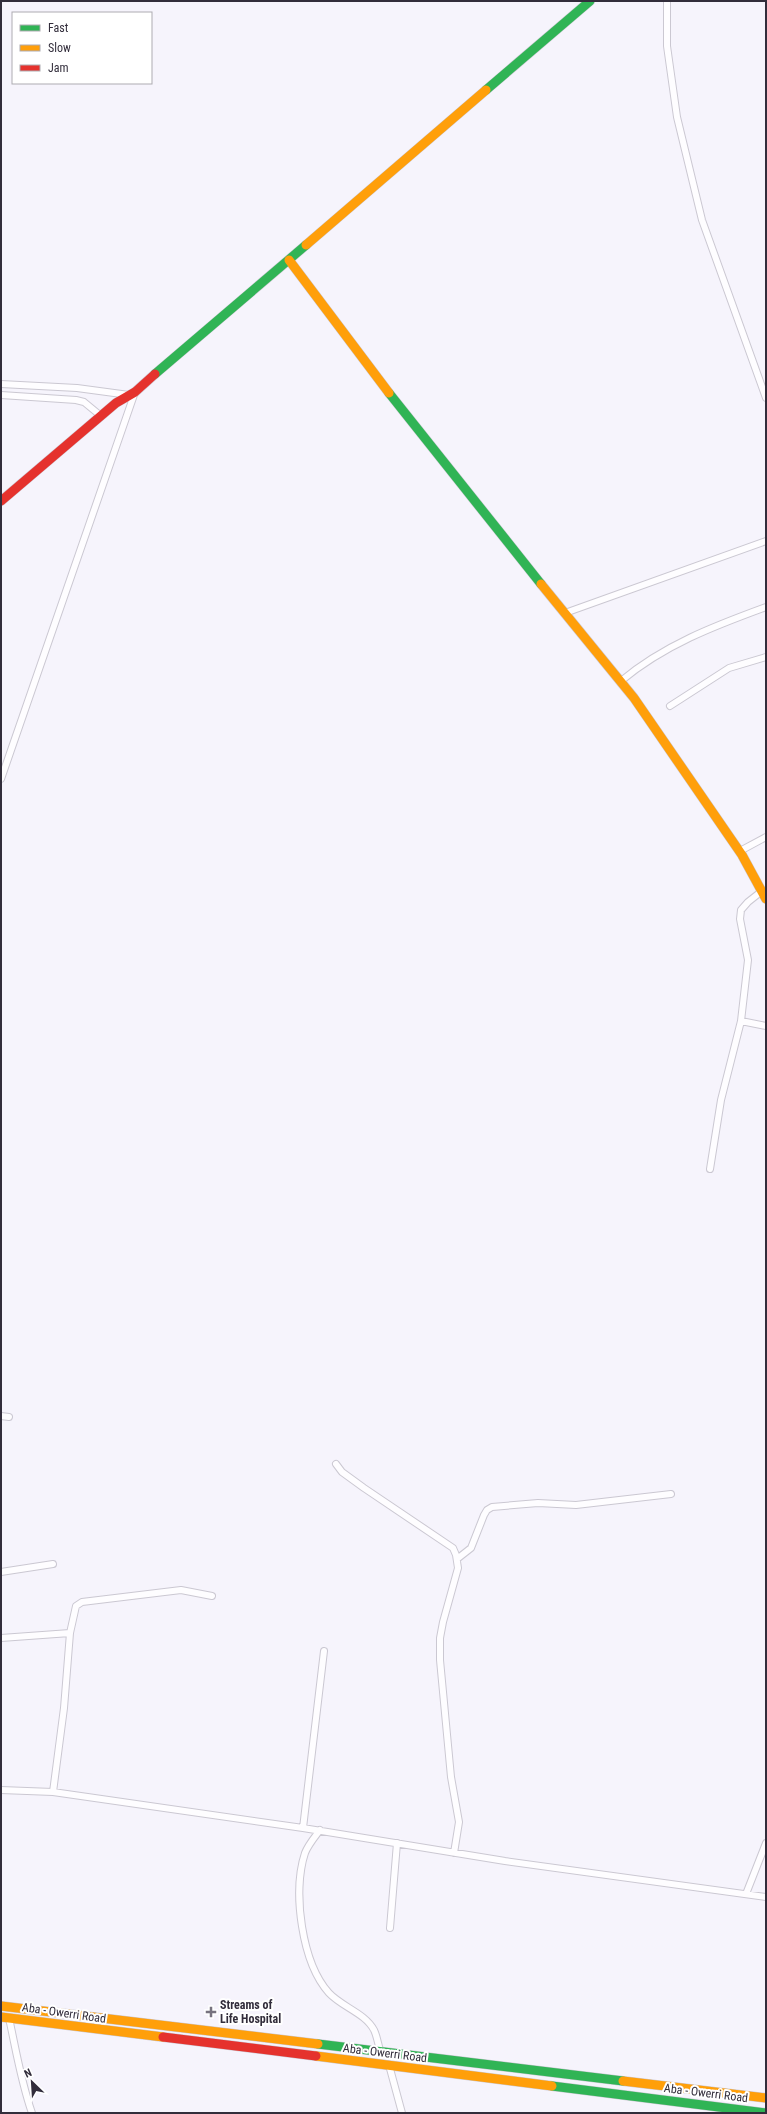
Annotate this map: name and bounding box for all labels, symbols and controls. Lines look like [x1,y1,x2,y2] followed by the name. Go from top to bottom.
[12,12,152,84] legend
[48,21,69,35] text: Fast
[48,41,71,55] text: Slow
[48,61,69,75] text: Jam
[220,1998,281,2026] place label: Streams of Life Hospital
[21,2000,107,2026] street label: Aba - Owerri Road
[205,2006,217,2018] marker: Streams of Life Hospital
[342,2041,428,2065] street label: Aba - Owerri Road
[12,2062,52,2102] north arrow
[22,2066,34,2081] text: N
[663,2081,749,2105] street label: Aba - Owerri Road

